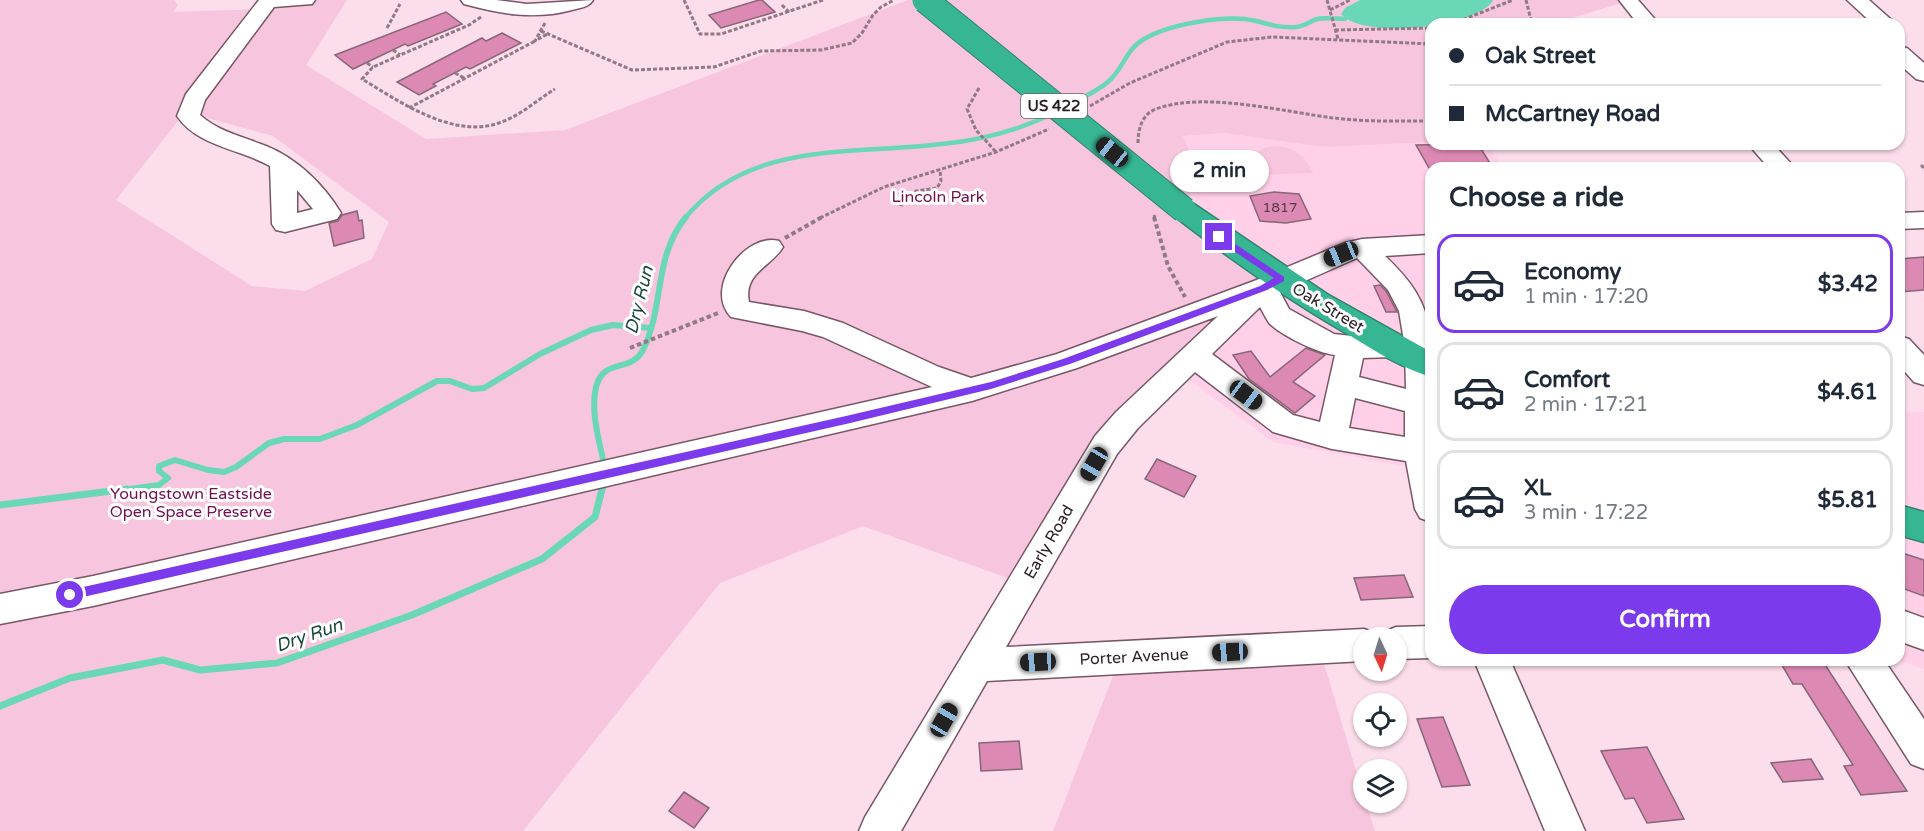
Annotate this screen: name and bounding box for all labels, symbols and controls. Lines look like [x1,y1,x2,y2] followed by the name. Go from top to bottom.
[1485,43,1596,69] text: Oak Street
[1021,94,1087,118] road number: US 422
[1485,101,1660,127] text: McCartney Road
[1092,134,1132,170] car
[1170,150,1268,192] callout: 2 min
[1193,159,1246,183] text: 2 min
[1449,181,1624,214] text: Choose a ride
[891,187,985,207] park label: Lincoln Park
[1262,199,1298,216] house number: 1817
[1205,223,1232,250] route end
[1321,239,1361,269] car
[1452,257,1506,311] icon: car
[1524,259,1621,285] text: Economy
[620,263,658,336] water label: Dry Run
[1818,271,1878,297] text: $3.42
[1288,279,1368,337] street label: Oak Street
[1524,285,1648,309] text: 1 min · 17:20
[1452,365,1506,419] icon: car
[1524,367,1610,393] text: Comfort
[1226,377,1266,413] car
[1817,379,1878,405] text: $4.61
[1524,393,1648,417] text: 2 min · 17:21
[1077,444,1111,484] car
[1452,473,1506,527] icon: car
[1524,475,1551,501] text: XL
[110,484,272,522] park label: Youngstown Eastside Open Space Preserve
[1818,487,1878,513] text: $5.81
[1020,501,1078,583] street label: Early Road
[1524,501,1648,525] text: 3 min · 17:22
[56,581,83,608] route start
[1449,585,1881,654] button: Confirm
[273,613,346,657] water label: Dry Run
[1353,627,1407,681] north arrow
[1353,627,1407,813] map controls
[1212,642,1248,662] car
[1079,644,1189,670] street label: Porter Avenue
[1020,652,1056,672] car
[1353,693,1407,747] button: locate
[927,700,961,740] car
[1353,759,1407,813] button: layers

